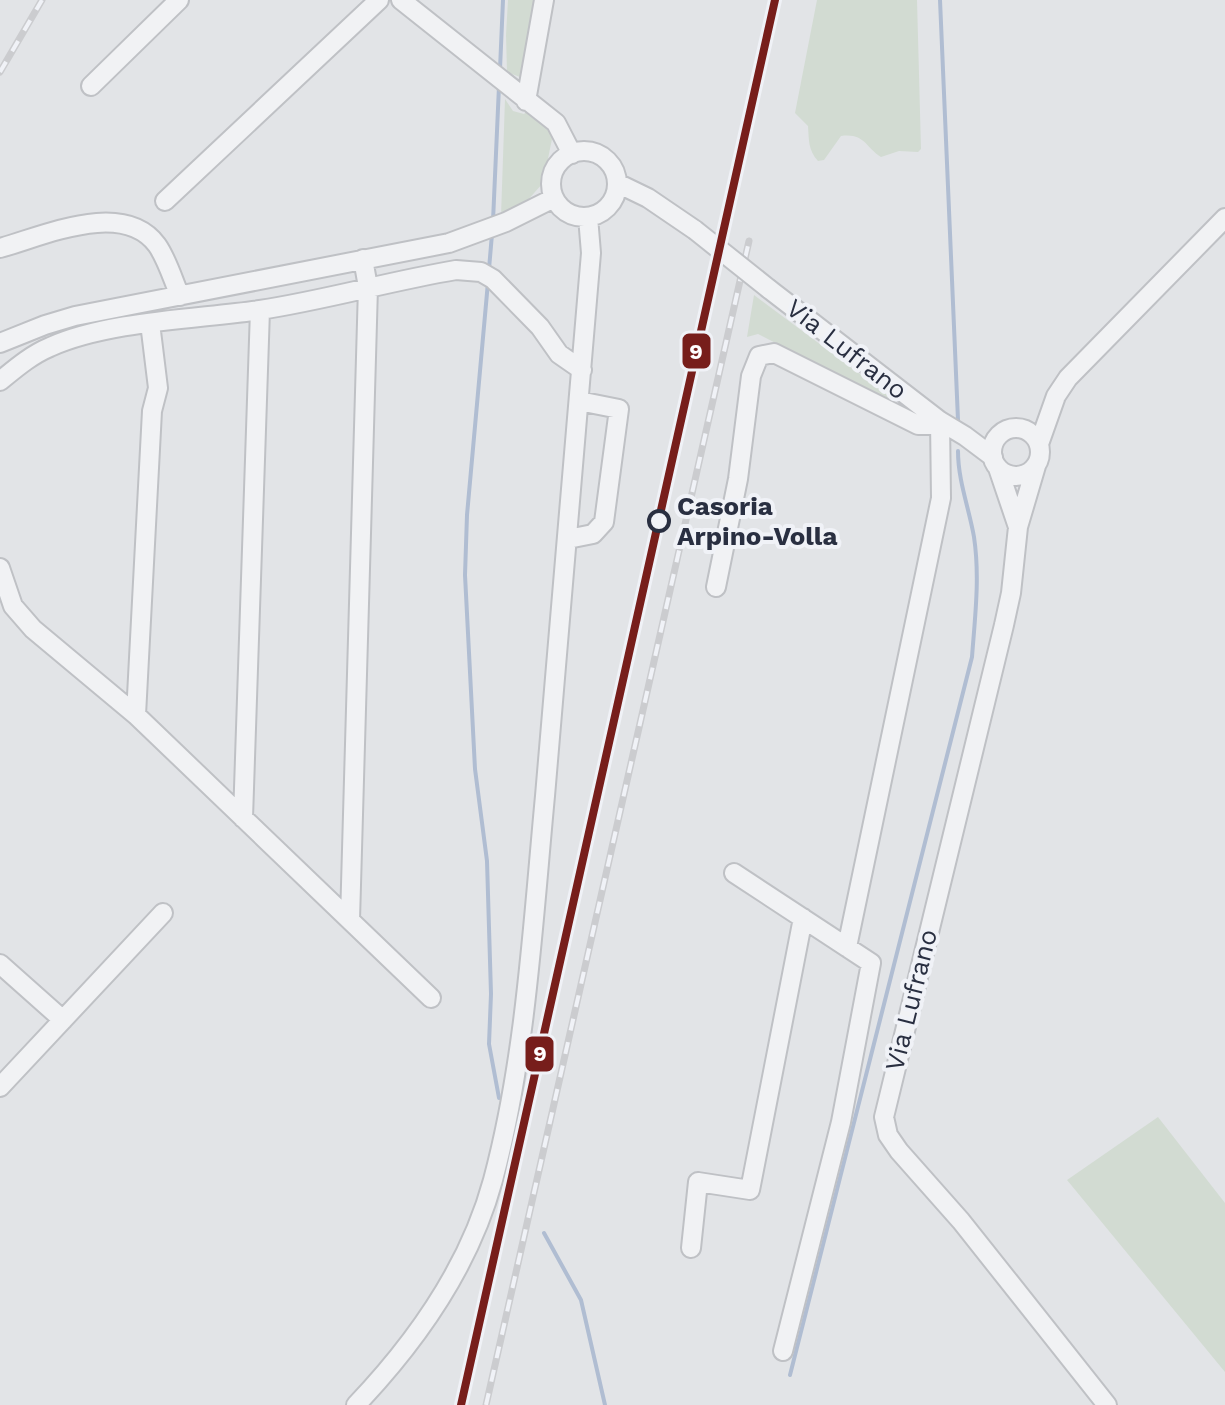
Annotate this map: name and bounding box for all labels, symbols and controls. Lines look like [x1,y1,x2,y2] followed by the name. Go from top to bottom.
[781,293,913,405] street label: Via Lufrano
[681,332,712,370] line badge: 9
[689,339,703,364] text: 9
[677,491,838,551] place label: Casoria Arpino-Volla
[648,510,670,532] marker: Casoria Arpino-Volla
[879,926,943,1074] street label: Via Lufrano
[524,1035,555,1073] line badge: 9
[533,1041,547,1066] text: 9

